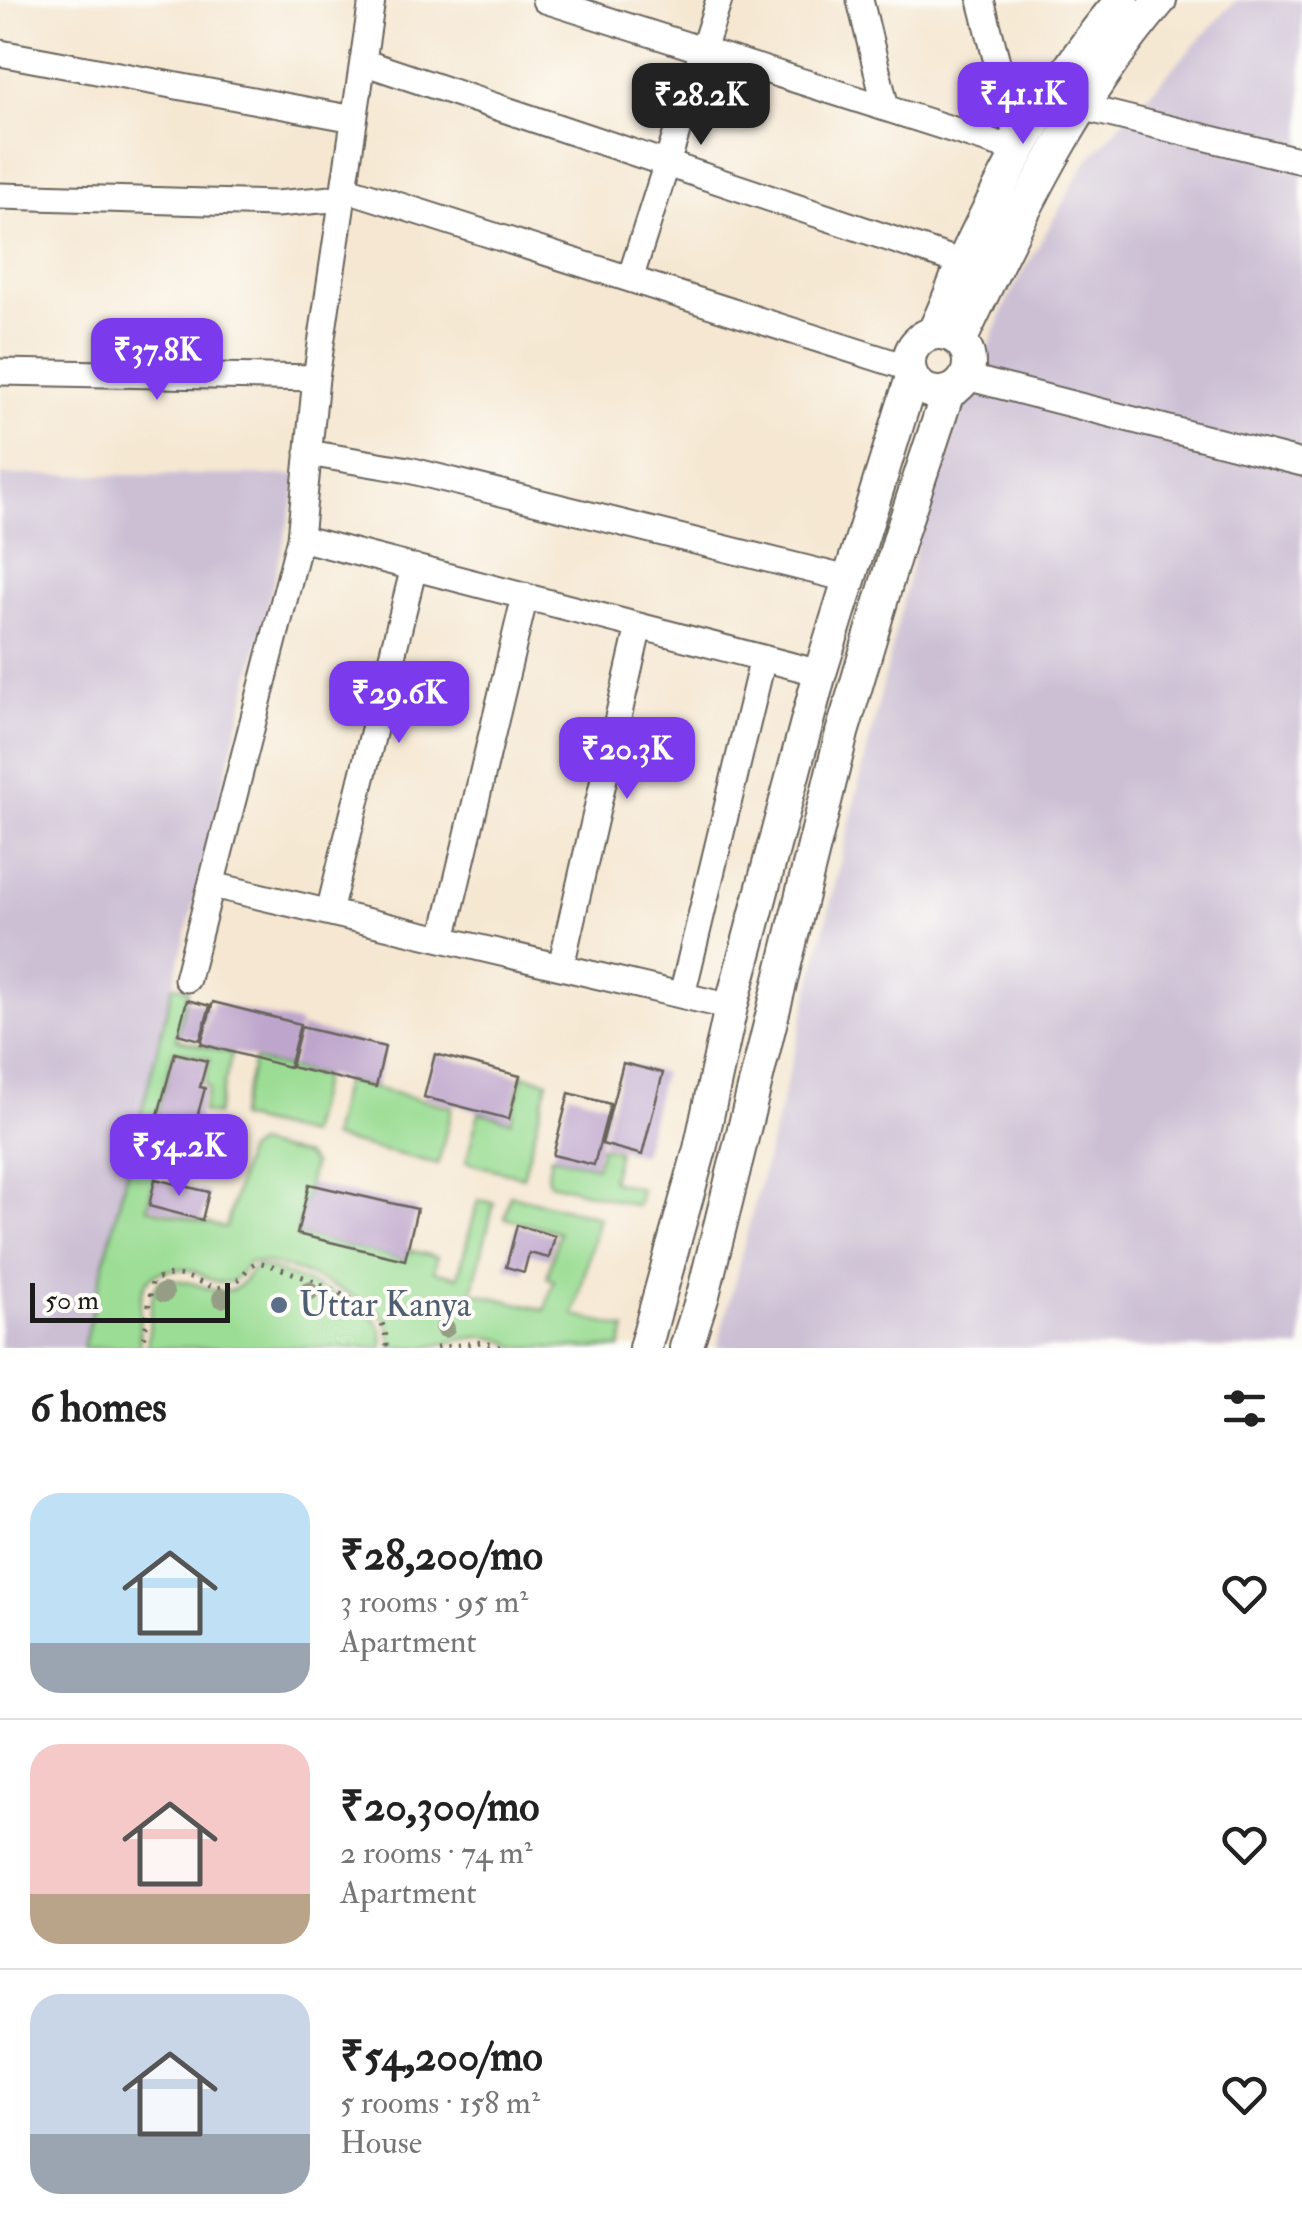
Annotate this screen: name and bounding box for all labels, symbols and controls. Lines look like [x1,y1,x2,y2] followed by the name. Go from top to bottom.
[942,62,1104,147] pin: ₹41.1K
[620,63,782,148] pin: ₹28.2K
[980,74,1066,114] text: ₹41.1K
[654,75,748,115] text: ₹28.2K
[76,318,238,403] pin: ₹37.8K
[113,330,201,370] text: ₹37.8K
[318,661,480,746] pin: ₹29.6K
[351,673,447,713] text: ₹29.6K
[546,717,708,802] pin: ₹20.3K
[581,729,673,769] text: ₹20.3K
[98,1114,260,1199] pin: ₹54.2K
[132,1126,226,1166] text: ₹54.2K
[30,1278,230,1322] scale bar
[45,1283,99,1318] text: 50 m
[299,1283,472,1327] place label: Uttar Kanya
[268,1294,290,1316] marker: Uttar Kanya
[1217,1381,1272,1436] icon: filters
[30,1382,167,1434] text: 6 homes
[340,1530,543,1582] text: ₹28,200/mo
[110,1533,230,1653] icon: home
[1217,1566,1272,1621] icon: heart
[340,1582,528,1622] text: 3 rooms · 95 m²
[340,1622,477,1662] text: Apartment
[340,1781,540,1833] text: ₹20,300/mo
[110,1784,230,1904] icon: home
[1217,1817,1272,1872] icon: heart
[340,1833,533,1873] text: 2 rooms · 74 m²
[340,1873,477,1913] text: Apartment
[340,2031,543,2083] text: ₹54,200/mo
[110,2034,230,2154] icon: home
[1217,2067,1272,2122] icon: heart
[340,2083,540,2123] text: 5 rooms · 158 m²
[340,2123,422,2163] text: House

